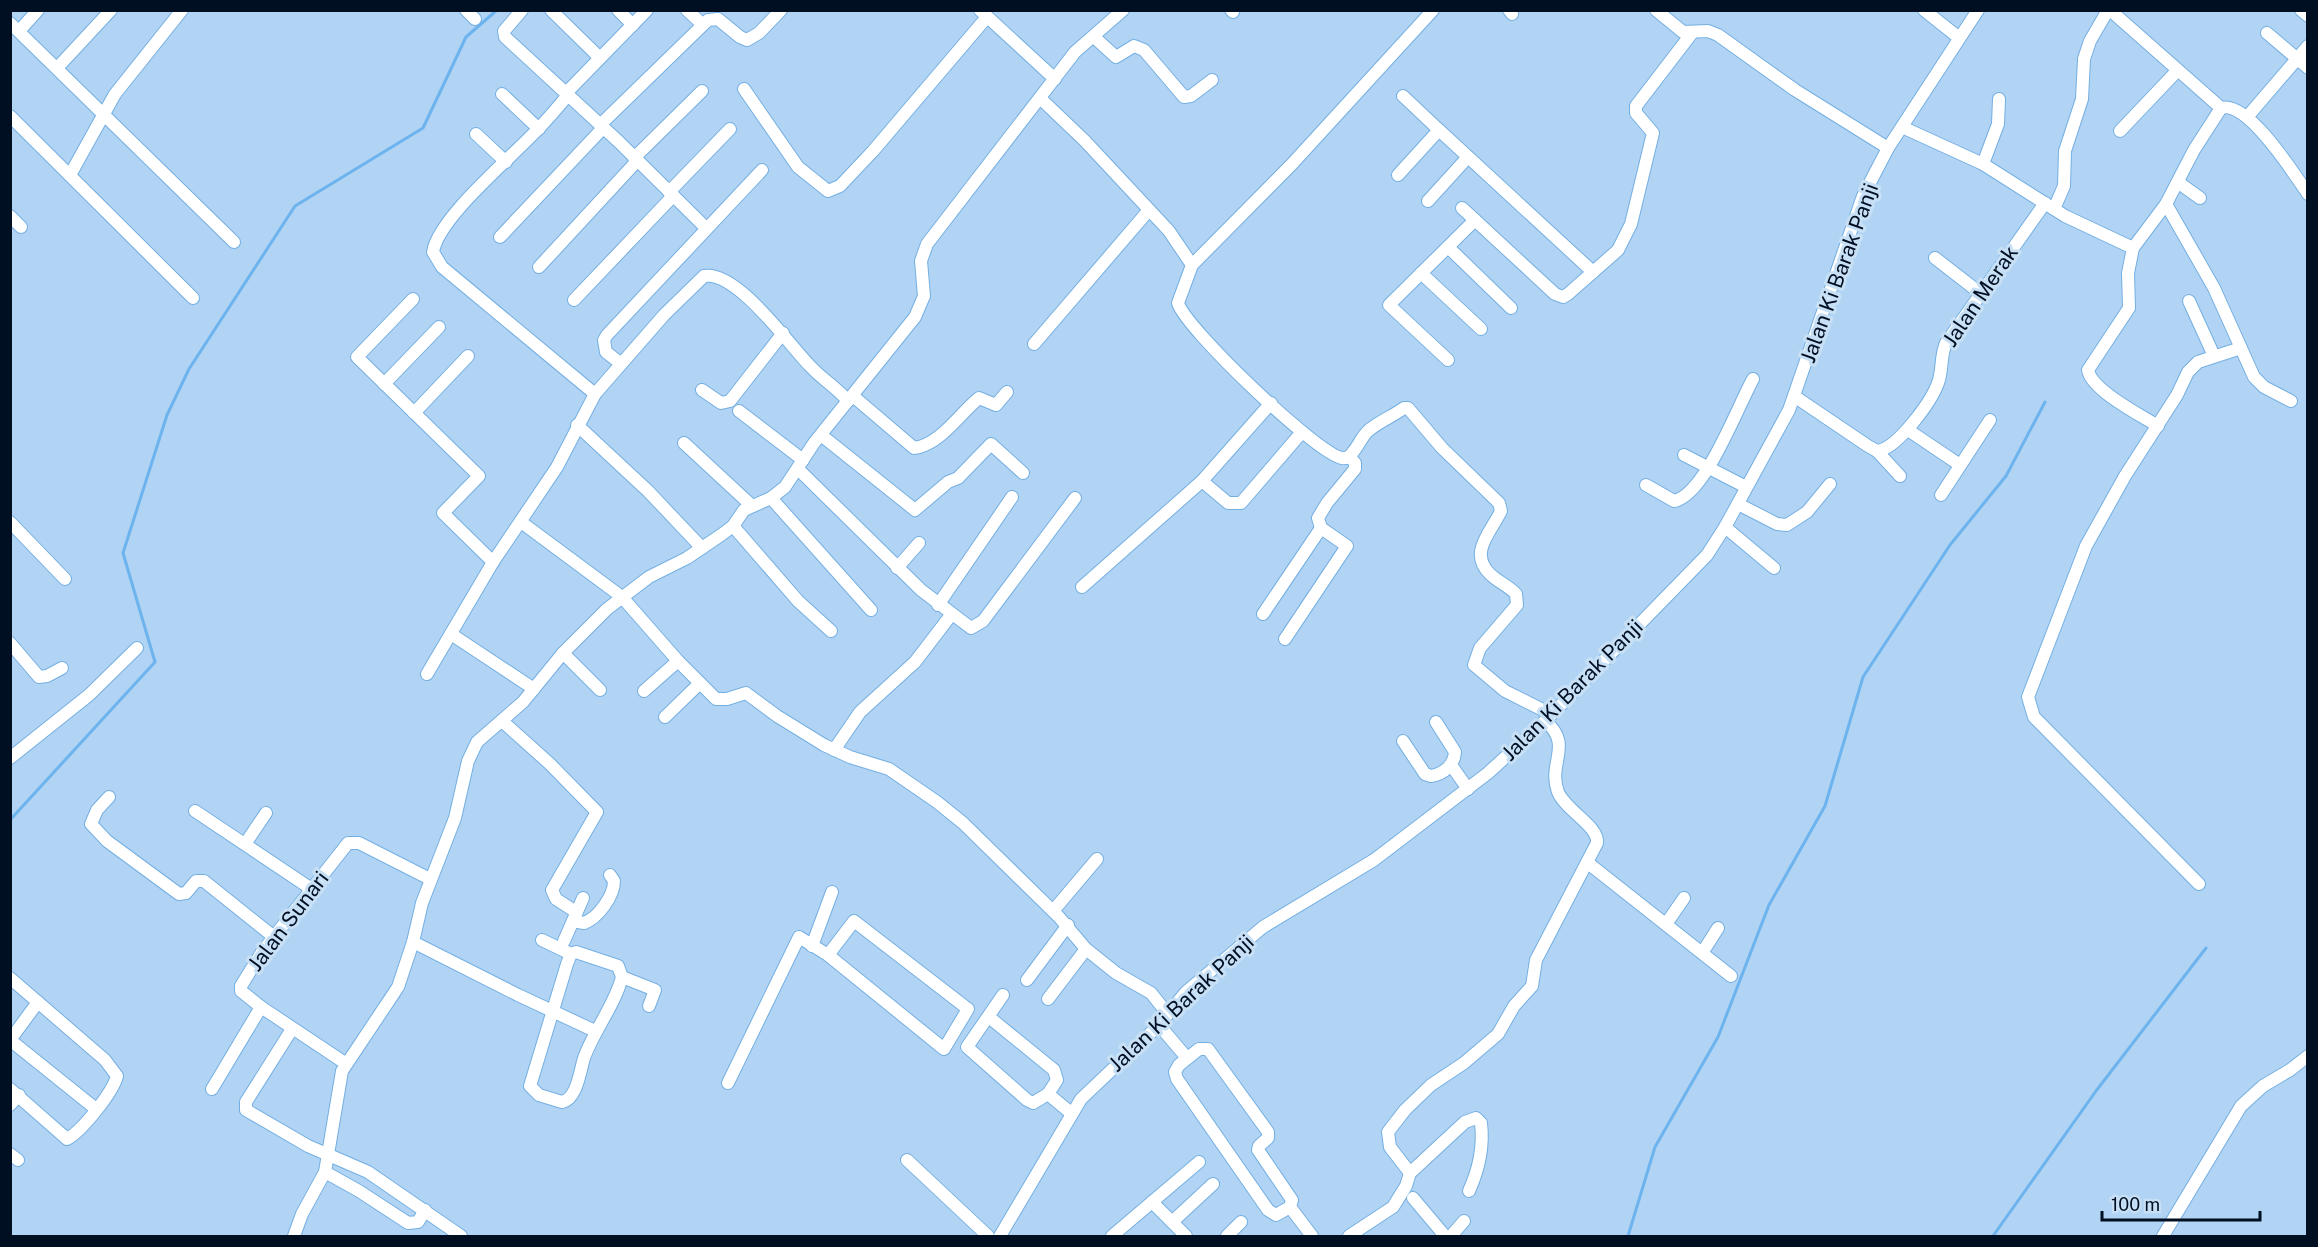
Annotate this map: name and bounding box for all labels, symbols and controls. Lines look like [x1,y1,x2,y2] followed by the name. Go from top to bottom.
[1795,180,1883,366] street label: Jalan Ki Barak Panji
[1937,241,2023,351] street label: Jalan Merak
[1496,614,1648,766] street label: Jalan Ki Barak Panji
[242,866,334,976] street label: Jalan Sunari
[1103,929,1259,1077] street label: Jalan Ki Barak Panji
[2102,1184,2260,1222] scale bar
[2111,1194,2160,1215] text: 100 m

